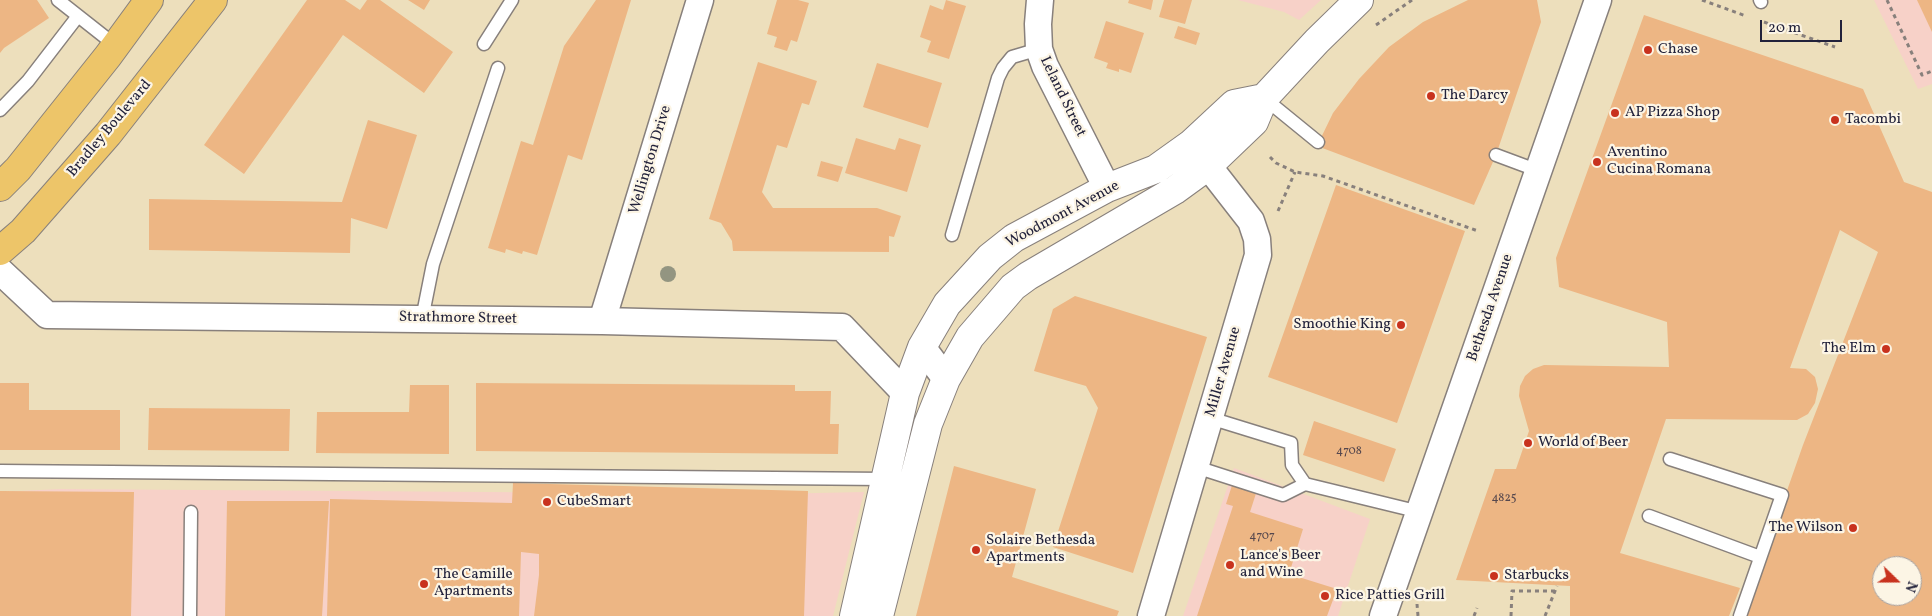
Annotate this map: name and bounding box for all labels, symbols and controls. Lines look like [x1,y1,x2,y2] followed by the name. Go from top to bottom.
[1762,10,1844,42] scale bar
[1768,18,1801,39] text: 20 m
[1658,41,1698,59] place label: Chase
[1642,44,1654,56] marker: Chase
[1035,54,1089,140] street label: Leland Street
[64,77,156,181] street label: Bradley Boulevard
[1441,87,1508,105] place label: The Darcy
[1425,90,1437,102] marker: The Darcy
[626,103,676,217] street label: Wellington Drive
[1625,104,1720,122] place label: AP Pizza Shop
[1609,107,1621,119] marker: AP Pizza Shop
[1845,111,1901,129] place label: Tacombi
[1829,114,1841,126] marker: Tacombi
[1607,144,1711,179] place label: Aventino Cucina Romana
[1591,156,1603,168] marker: Aventino Cucina Romana
[1003,178,1123,252] street label: Woodmont Avenue
[1464,252,1518,364] street label: Bethesda Avenue
[399,309,517,329] street label: Strathmore Street
[1293,316,1391,334] place label: Smoothie King
[1395,319,1407,331] marker: Smoothie King
[1203,325,1245,419] street label: Miller Avenue
[1822,340,1876,358] place label: The Elm
[1880,343,1892,355] marker: The Elm
[1538,434,1628,452] place label: World of Beer
[1522,437,1534,449] marker: World of Beer
[1336,445,1362,459] house number: 4708
[1491,492,1517,506] house number: 4825
[557,493,631,511] place label: CubeSmart
[541,496,553,508] marker: CubeSmart
[1769,519,1843,537] place label: The Wilson
[1847,522,1859,534] marker: The Wilson
[1249,530,1275,544] house number: 4707
[986,532,1095,567] place label: Solaire Bethesda Apartments
[970,544,982,556] marker: Solaire Bethesda Apartments
[1240,547,1321,582] place label: Lance's Beer and Wine
[1872,556,1922,606] north arrow
[1224,559,1236,571] marker: Lance's Beer and Wine
[434,566,513,601] place label: The Camille Apartments
[1504,567,1569,585] place label: Starbucks
[1488,570,1500,582] marker: Starbucks
[418,578,430,590] marker: The Camille Apartments
[1900,578,1921,595] text: N
[1335,587,1445,605] place label: Rice Patties Grill
[1319,590,1331,602] marker: Rice Patties Grill

